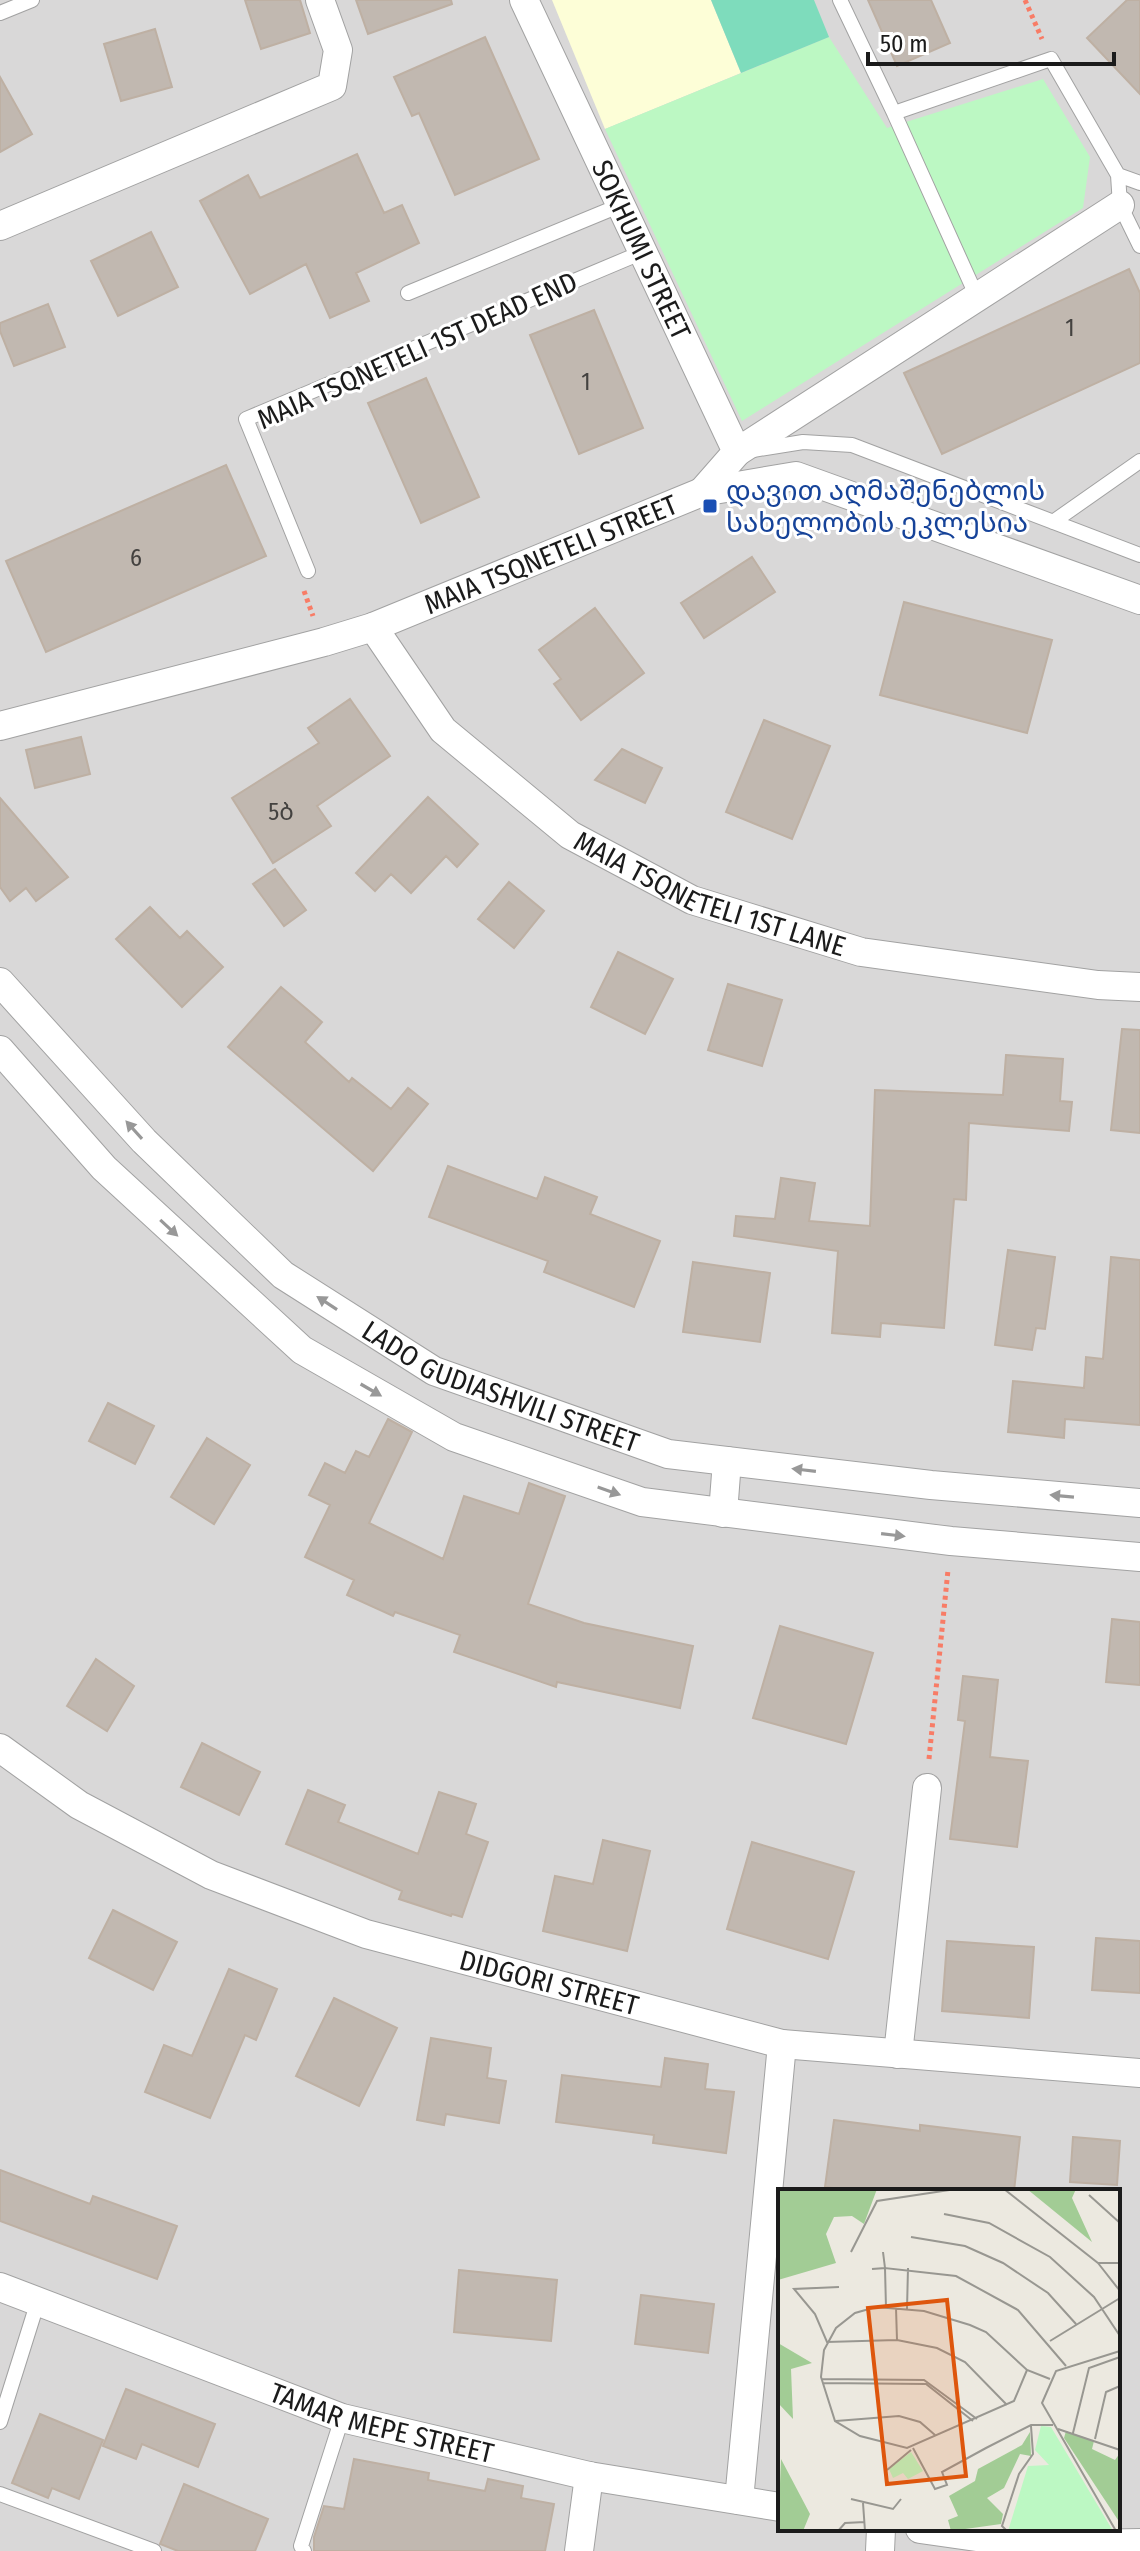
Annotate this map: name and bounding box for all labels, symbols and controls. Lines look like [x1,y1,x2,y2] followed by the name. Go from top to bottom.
[868,16,1114,66] scale bar
[880,30,928,58] text: 50 m
[585,155,698,345] street label: SOKHUMI STREET
[252,265,582,436] street label: MAIA TSQNETELI 1ST DEAD END
[1065,314,1075,342] house number: 1
[581,368,591,396] house number: 1
[726,474,1045,539] place label: დავით აღმაშენებლის სახელობის ეკლესია
[419,488,682,621] street label: MAIA TSQNETELI STREET
[701,497,719,515] marker: დავით აღმაშენებლის სახელობის ეკლესია
[130,544,142,572] house number: 6
[268,798,294,826] house number: 5ბ
[568,824,850,963] street label: MAIA TSQNETELI 1ST LANE
[125,1120,143,1139] one-way arrow
[159,1218,178,1236] one-way arrow
[316,1296,338,1310] one-way arrow
[356,1314,643,1459] street label: LADO GUDIASHVILI STREET
[360,1383,382,1397] one-way arrow
[791,1464,816,1477] one-way arrow
[597,1485,621,1498] one-way arrow
[1049,1489,1074,1502] one-way arrow
[881,1528,906,1541] one-way arrow
[456,1943,642,2022] street label: DIDGORI STREET
[778,2189,1120,2531] inset map
[265,2376,497,2470] street label: TAMAR MEPE STREET

